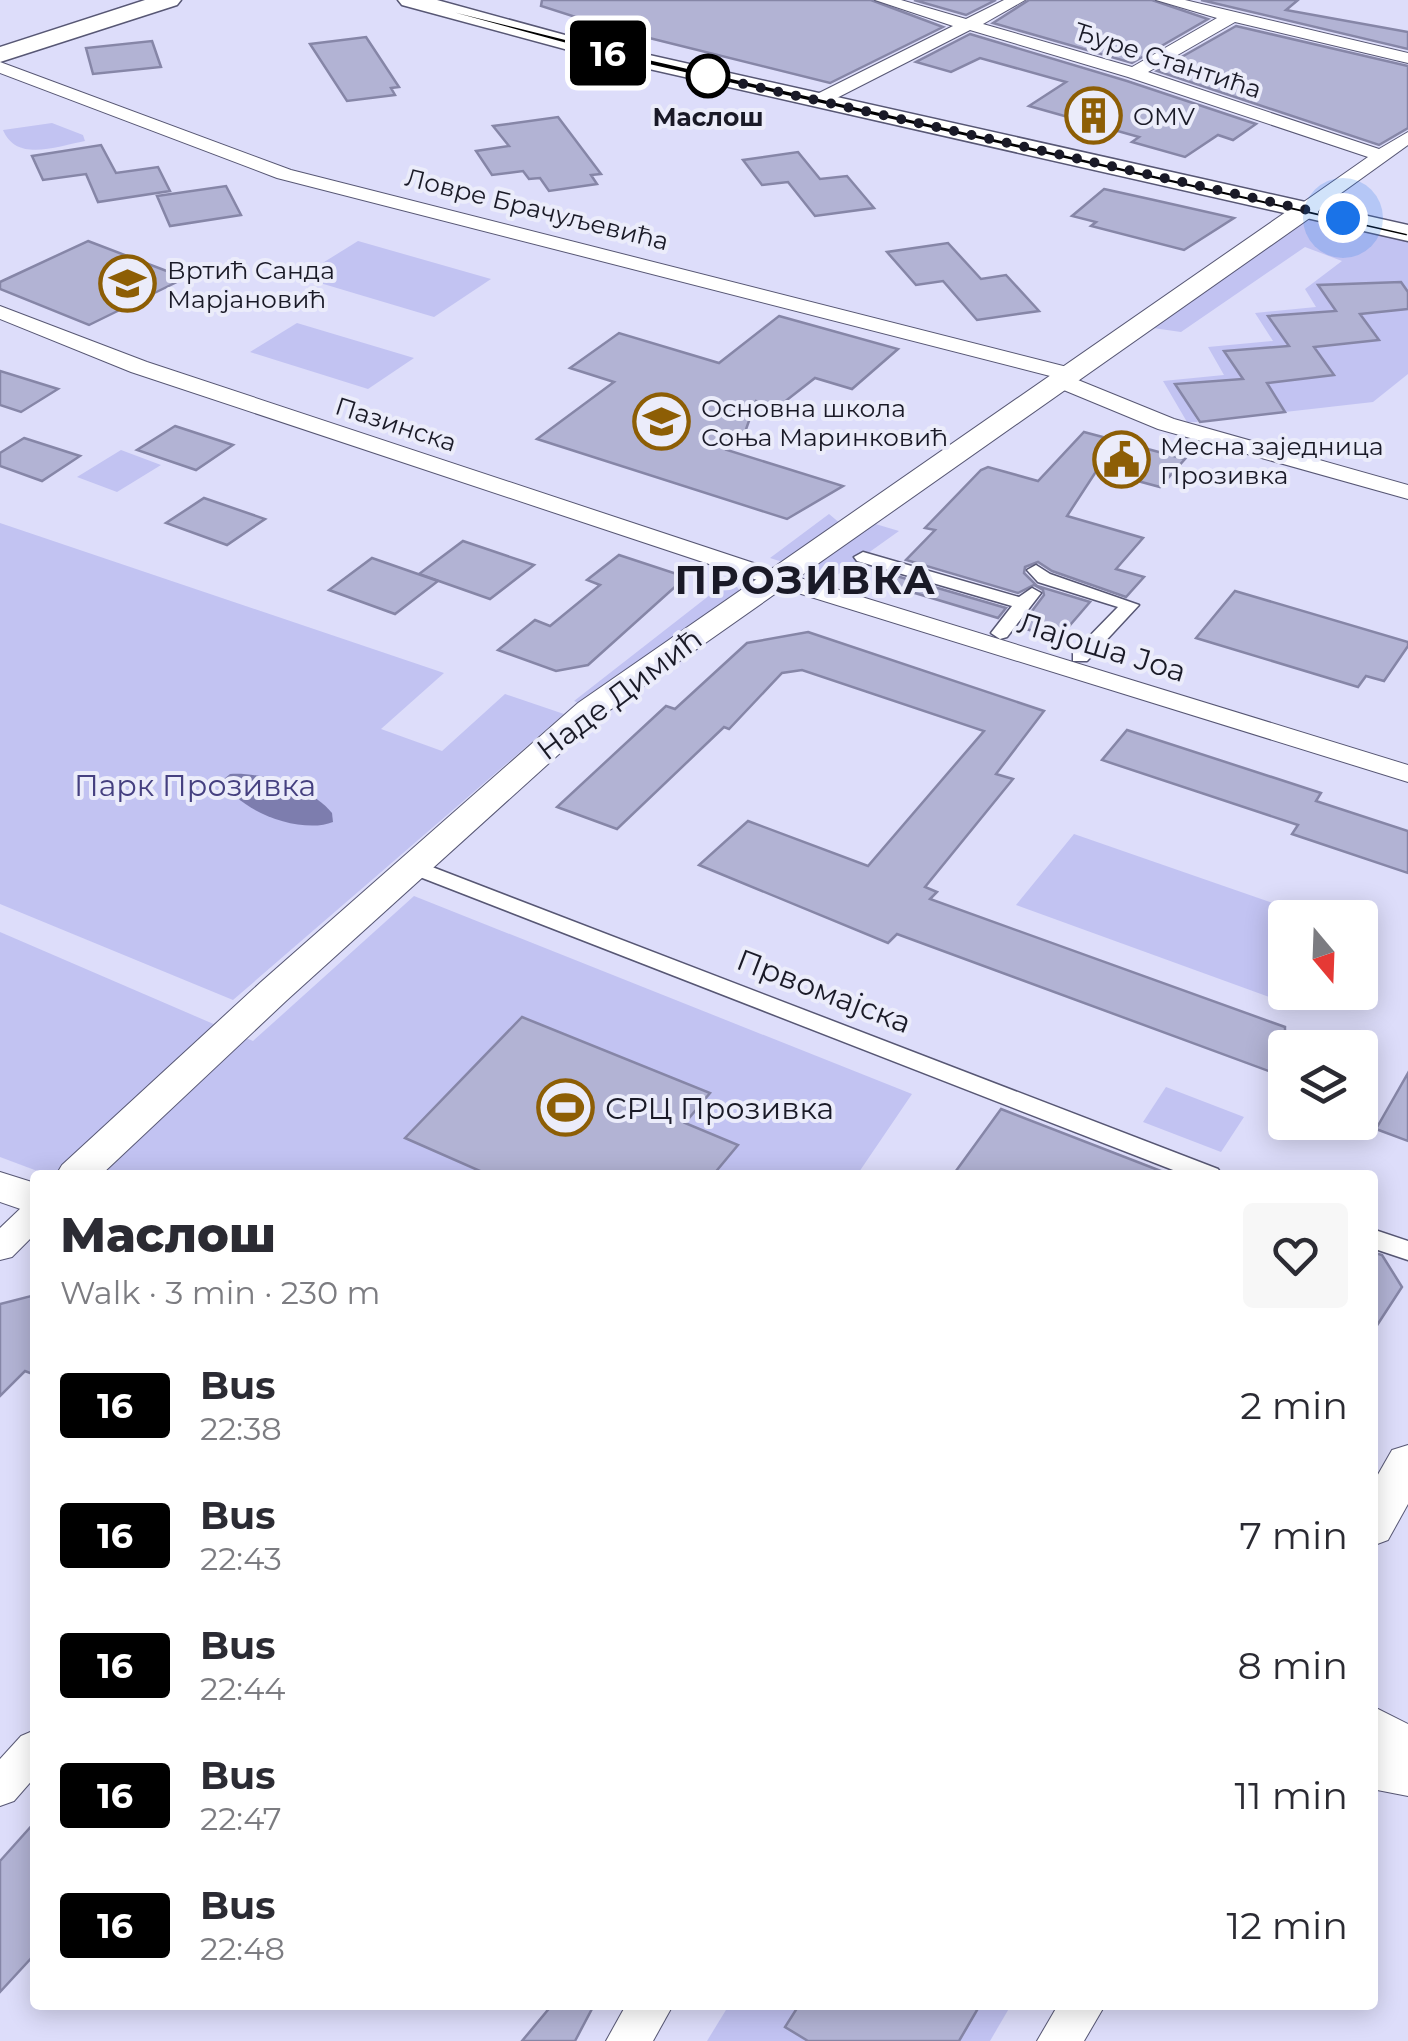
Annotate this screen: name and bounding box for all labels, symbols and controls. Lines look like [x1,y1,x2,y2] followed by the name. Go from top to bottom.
[1071,16,1265,104] street label: Ђуре Стантића
[563,20,653,86] line badge: 16
[590,32,626,75] text: 16
[687,55,729,97] marker: Маслош
[1064,86,1124,146] building icon: OMV
[1133,101,1195,131] place label: OMV
[652,102,764,132] place label: Маслош
[402,162,672,256] street label: Ловре Брачуљевића
[1318,193,1368,243] your location
[98,254,158,314] school or university icon: Вртић Санда Марјановић
[167,255,335,314] place label: Вртић Санда Марјановић
[332,390,460,458] street label: Пазинска
[632,392,692,452] school or university icon: Основна школа Соња Маринковић
[701,393,948,452] place label: Основна школа Соња Маринковић
[1091,430,1151,490] public building icon: Месна заједница Прозивка
[1160,431,1384,490] place label: Месна заједница Прозивка
[675,555,937,604] district label: ПРОЗИВКА
[1013,604,1191,690] street label: Лајоша Јоа
[529,620,709,768] street label: Наде Димић
[74,767,316,804] park label: Парк Прозивка
[1268,900,1378,1010] north arrow
[1268,900,1378,1140] map controls
[732,941,916,1041] street label: Првомајска
[1268,1030,1378,1140] button: layers
[536,1078,596,1138] sports icon: СРЦ Прозивка
[605,1090,834,1127] place label: СРЦ Прозивка
[1243,1203,1348,1308] button: heart
[60,1206,276,1264] text: Маслош
[60,1273,380,1312] text: Walk · 3 min · 230 m
[200,1362,275,1409] text: Bus
[1240,1382,1348,1429] text: 2 min
[97,1384,133,1427] text: 16
[200,1409,282,1448] text: 22:38
[200,1492,275,1539] text: Bus
[1239,1512,1348,1559] text: 7 min
[97,1514,133,1557] text: 16
[200,1539,282,1578] text: 22:43
[200,1622,275,1669] text: Bus
[1238,1642,1348,1689] text: 8 min
[97,1644,133,1687] text: 16
[200,1669,285,1708] text: 22:44
[200,1752,275,1799] text: Bus
[1234,1772,1348,1819] text: 11 min
[97,1774,133,1817] text: 16
[200,1799,282,1838] text: 22:47
[200,1882,275,1929] text: Bus
[1227,1902,1348,1949] text: 12 min
[97,1904,133,1947] text: 16
[200,1929,285,1968] text: 22:48

